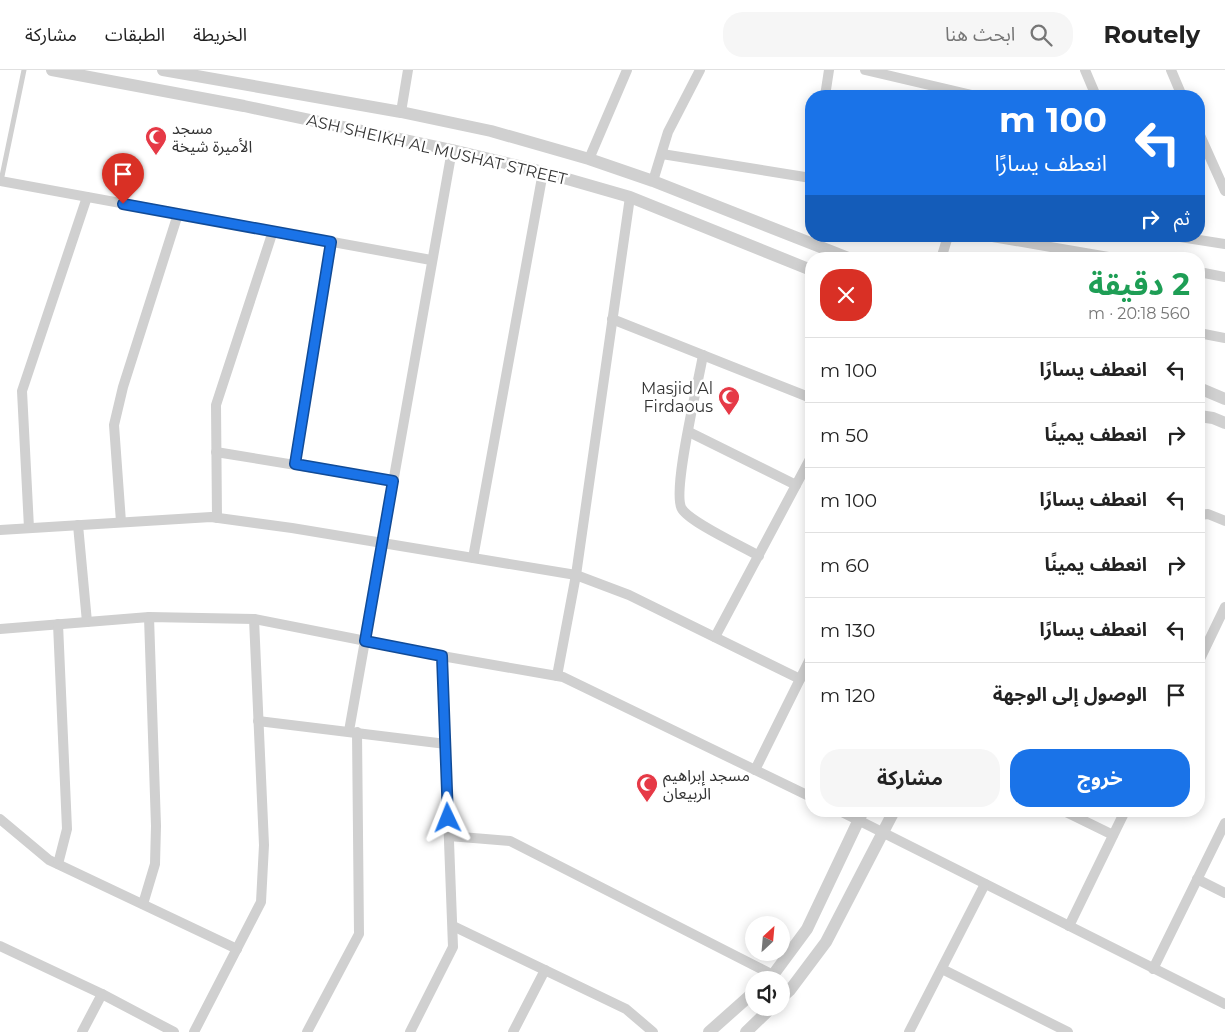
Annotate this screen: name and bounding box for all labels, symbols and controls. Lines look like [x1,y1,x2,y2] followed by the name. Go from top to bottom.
[723,12,1073,57] search box
[1103,20,1200,49] text: Routely
[1027,21,1055,49] icon: search
[945,23,1015,46] text: ابحث هنا
[25,24,77,46] text: مشاركة
[105,24,165,46] text: الطبقات
[193,24,247,46] text: الخريطة
[999,98,1107,141] text: 100 m
[305,110,570,189] street label: ASH SHEIKH AL MUSHAT STREET
[1125,110,1190,175] icon: left
[172,119,252,156] place label: مسجد الأميرة شيخة
[144,125,168,156] mosque icon: مسجد الأميرة شيخة
[994,150,1107,177] text: انعطف يسارًا
[102,153,144,204] pin
[109,160,137,188] icon: arrive
[1136,205,1164,233] icon: right
[1174,207,1190,230] text: ثم
[1088,266,1190,303] text: 2 دقيقة
[820,269,872,321] button: close
[1088,304,1190,323] text: 560 m · 20:18
[1162,356,1190,384] icon: left
[1040,358,1147,381] text: انعطف يسارًا
[820,359,877,382] text: 100 m
[641,379,713,416] place label: Masjid Al Firdaous
[717,385,741,416] mosque icon: Masjid Al Firdaous
[1162,421,1190,449] icon: right
[1044,423,1147,446] text: انعطف يمينًا
[820,424,869,447] text: 50 m
[1162,486,1190,514] icon: left
[1040,488,1147,511] text: انعطف يسارًا
[820,489,877,512] text: 100 m
[1162,551,1190,579] icon: right
[1044,553,1147,576] text: انعطف يمينًا
[820,554,869,577] text: 60 m
[1162,616,1190,644] icon: left
[1040,618,1147,641] text: انعطف يسارًا
[820,619,875,642] text: 130 m
[1162,681,1190,709] icon: arrive
[993,683,1147,706] text: الوصول إلى الوجهة
[820,684,875,707] text: 120 m
[820,749,1000,807] button: مشاركة
[1010,749,1190,807] button: خروج
[663,766,750,803] place label: مسجد إبراهيم الربيعان
[635,772,659,803] mosque icon: مسجد إبراهيم الربيعان
[421,791,473,843] position arrow
[745,916,790,961] north arrow
[745,916,790,1016] map controls
[745,971,790,1016] button: sound

